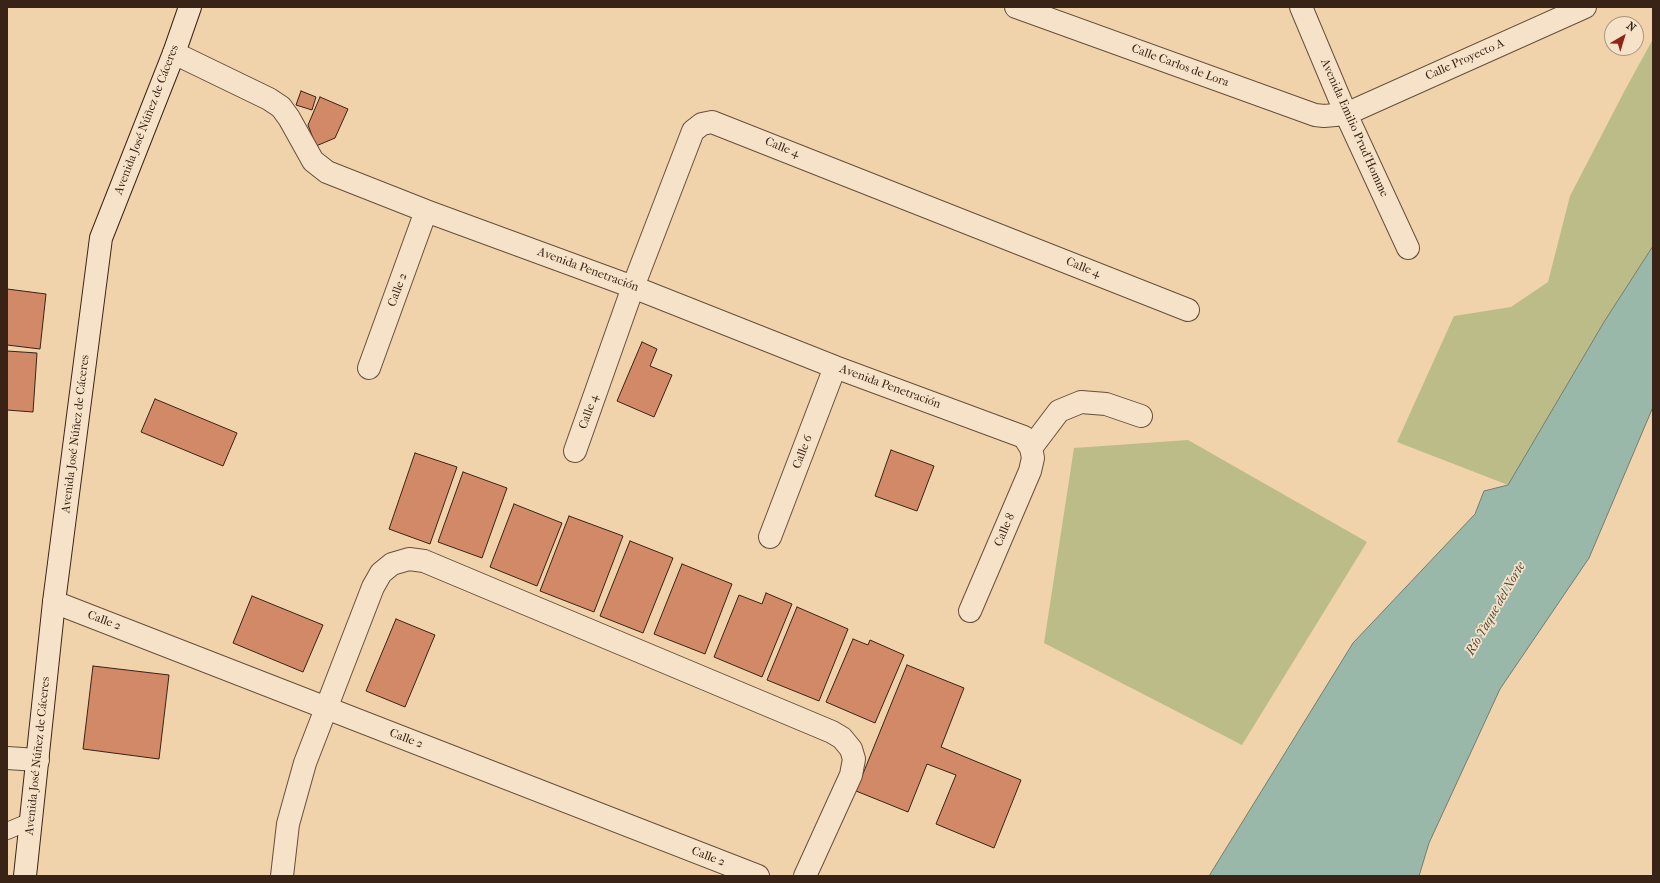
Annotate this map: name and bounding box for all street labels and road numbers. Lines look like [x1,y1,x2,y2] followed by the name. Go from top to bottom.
[1423,36,1507,84] street label: Calle Proyecto A
[1129,42,1231,90] street label: Calle Carlos de Lora
[112,43,182,197] street label: Avenida José Núñez de Cáceres
[1317,57,1391,199] street label: Avenida Emilio Prud'Homme
[763,135,801,161] street label: Calle 4
[535,245,641,295] street label: Avenida Penetración
[1064,255,1102,281] street label: Calle 4
[385,271,411,309] street label: Calle 2
[59,354,93,514] street label: Avenida José Núñez de Cáceres
[837,362,943,412] street label: Avenida Penetración
[576,393,602,431] street label: Calle 4
[790,433,816,471] street label: Calle 6
[992,511,1018,549] street label: Calle 8
[85,608,123,634] street label: Calle 2
[23,676,53,836] street label: Avenida José Núñez de Cáceres
[387,726,425,752] street label: Calle 2
[689,844,727,870] street label: Calle 2

